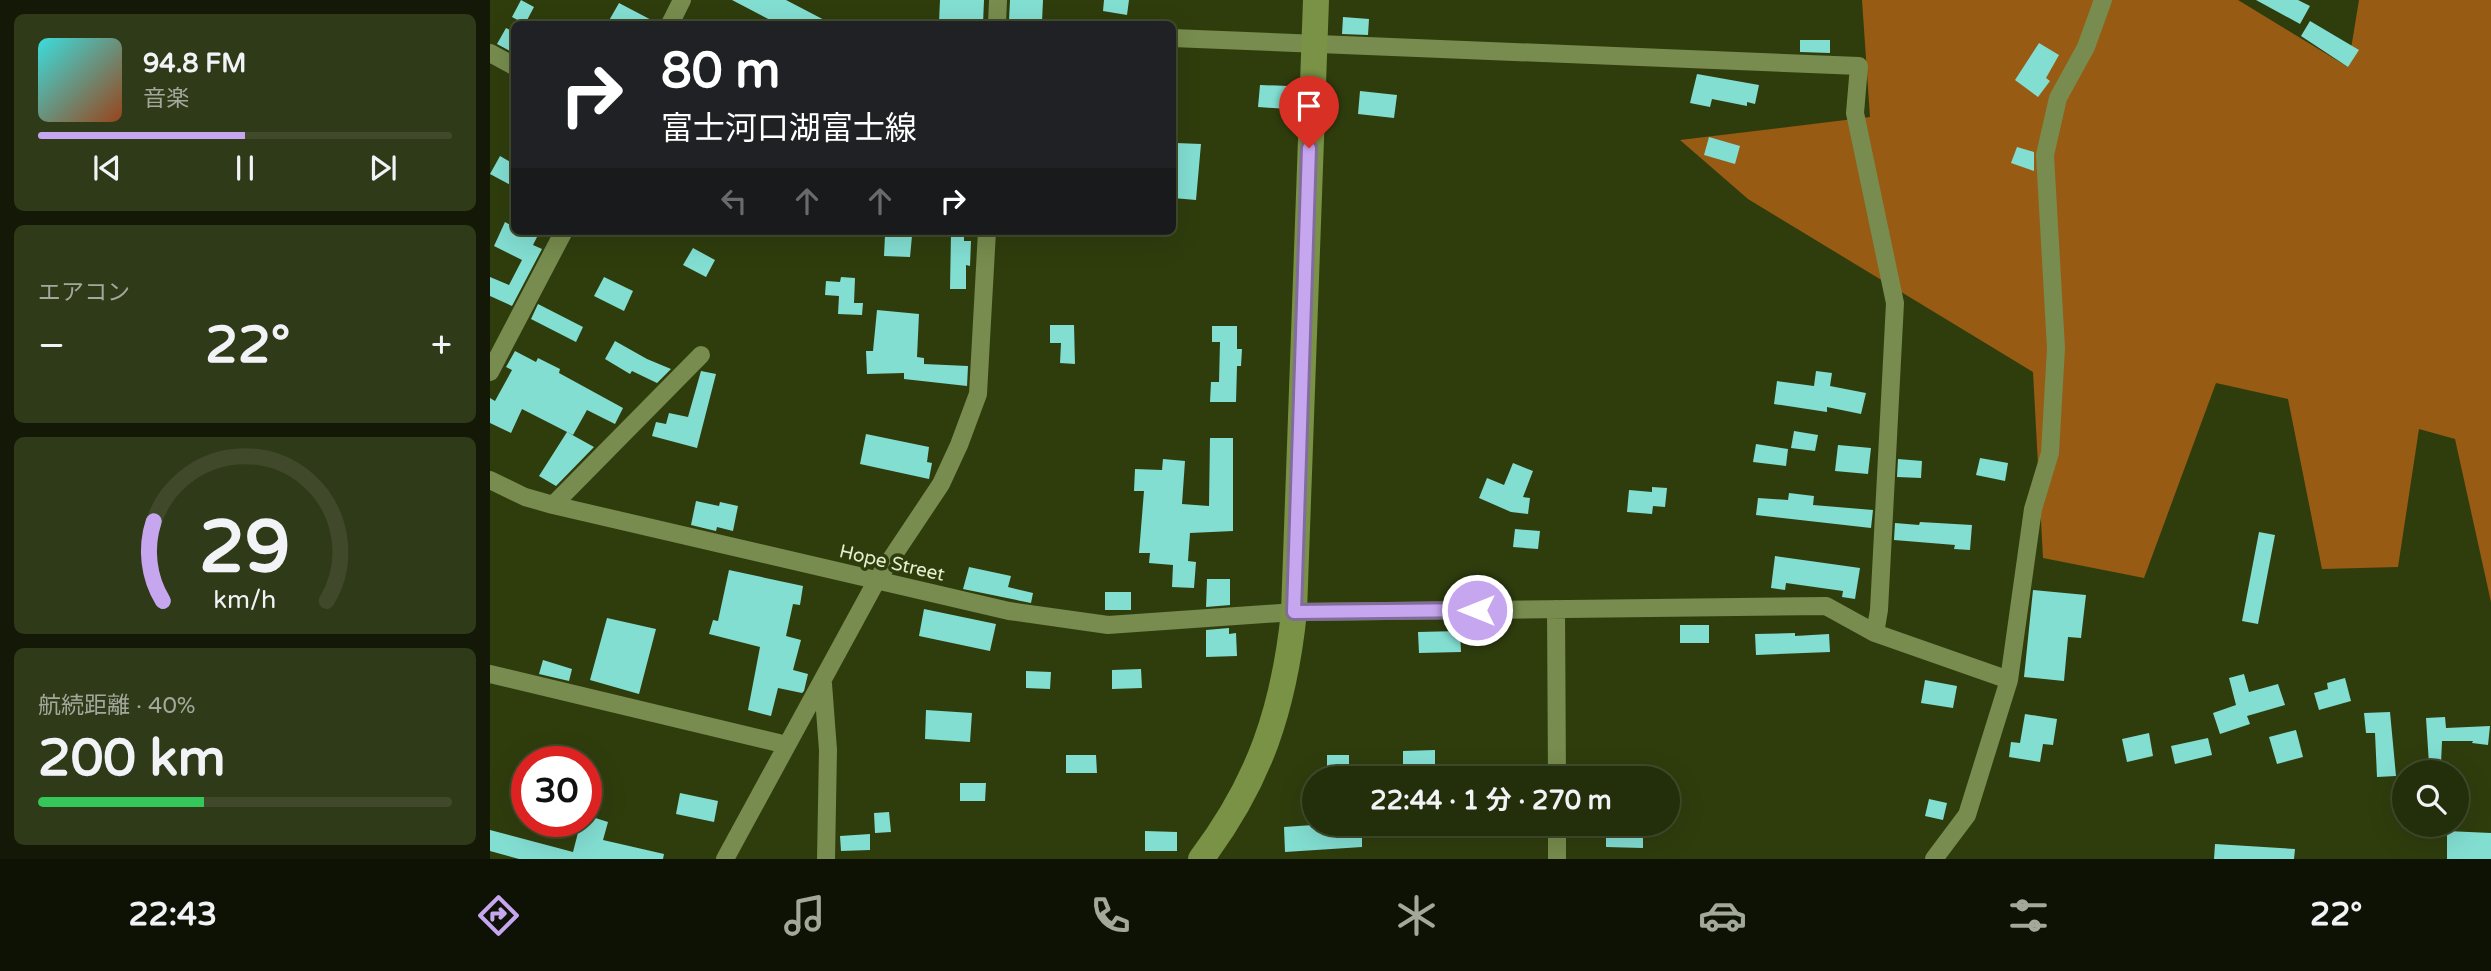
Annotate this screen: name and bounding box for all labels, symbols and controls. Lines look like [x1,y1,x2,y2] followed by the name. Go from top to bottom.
[661,42,780,101] text: 80 m
[143,48,246,79] text: 94.8 FM
[546,49,637,140] icon: right
[1279,76,1339,148] pin
[143,85,189,113] text: 音楽
[1290,87,1328,125] icon: arrive
[661,110,917,148] text: 富士河口湖富士線
[88,149,126,187] icon: previous
[226,149,264,187] icon: pause
[364,149,402,187] icon: next
[715,182,753,220] icon: left
[788,182,826,220] icon: ahead
[861,182,899,220] icon: ahead
[934,182,972,220] icon: right
[38,279,130,307] text: エアコン
[205,314,290,377] text: 22°
[38,323,65,369] text: −
[431,323,452,369] text: +
[199,505,291,593] text: 29
[837,540,947,586] street label: Hope Street
[1440,573,1514,647] position arrow
[214,585,276,615] text: km/h
[38,692,196,720] text: 航続距離 · 40%
[38,727,226,790] text: 200 km
[511,746,602,837] speed limit sign: 30
[2392,760,2469,837] map controls
[2392,760,2469,837] button: search
[1370,785,1612,816] text: 22:44 · 1 分 · 270 m
[474,891,523,940] icon: directions
[780,891,829,940] icon: music
[1086,891,1135,940] icon: phone
[1392,891,1441,940] icon: climate
[1698,891,1747,940] icon: car
[2004,891,2053,940] icon: filters
[128,896,217,934] text: 22:43
[2310,896,2362,934] text: 22°

